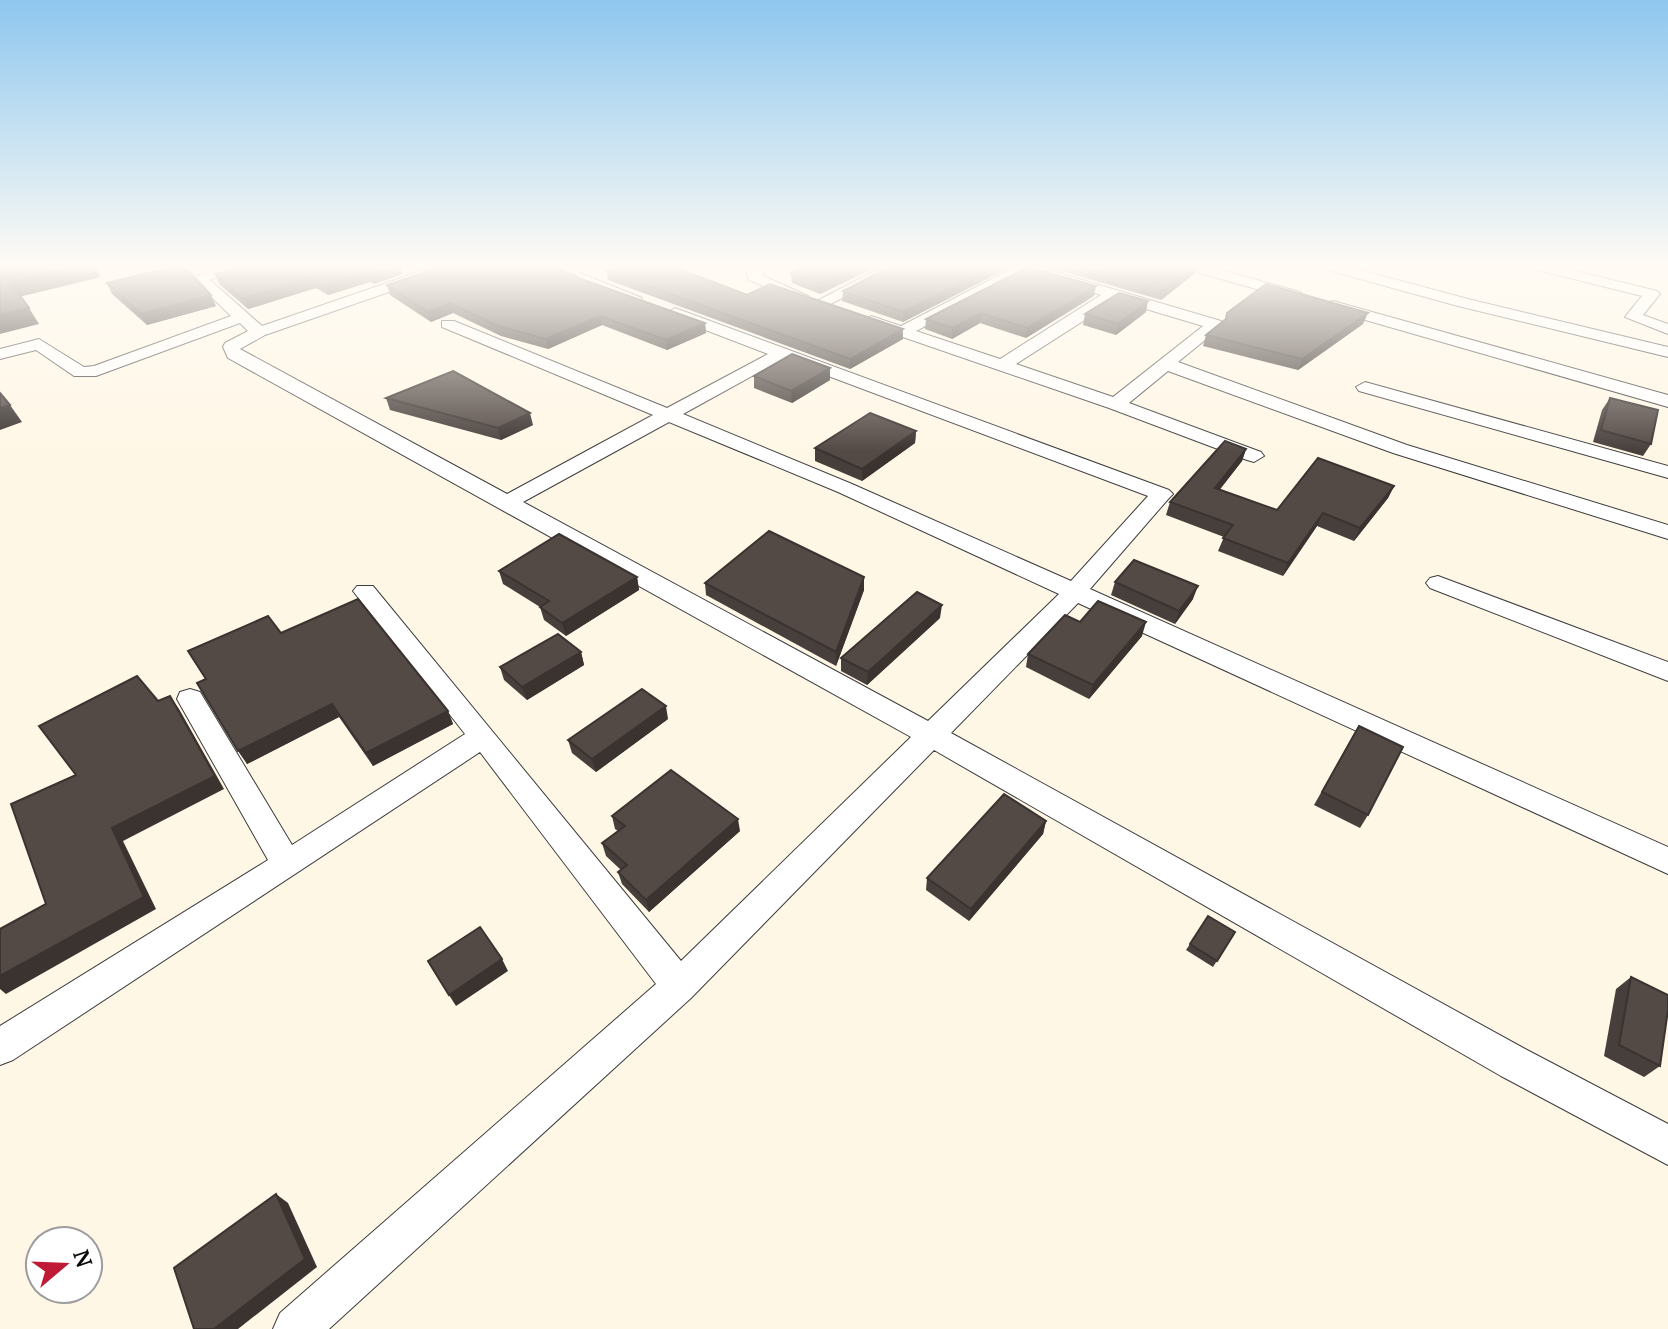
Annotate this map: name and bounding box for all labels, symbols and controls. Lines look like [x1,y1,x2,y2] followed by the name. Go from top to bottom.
[24,1225,104,1305] north arrow
[67,1246,100,1271] text: N

